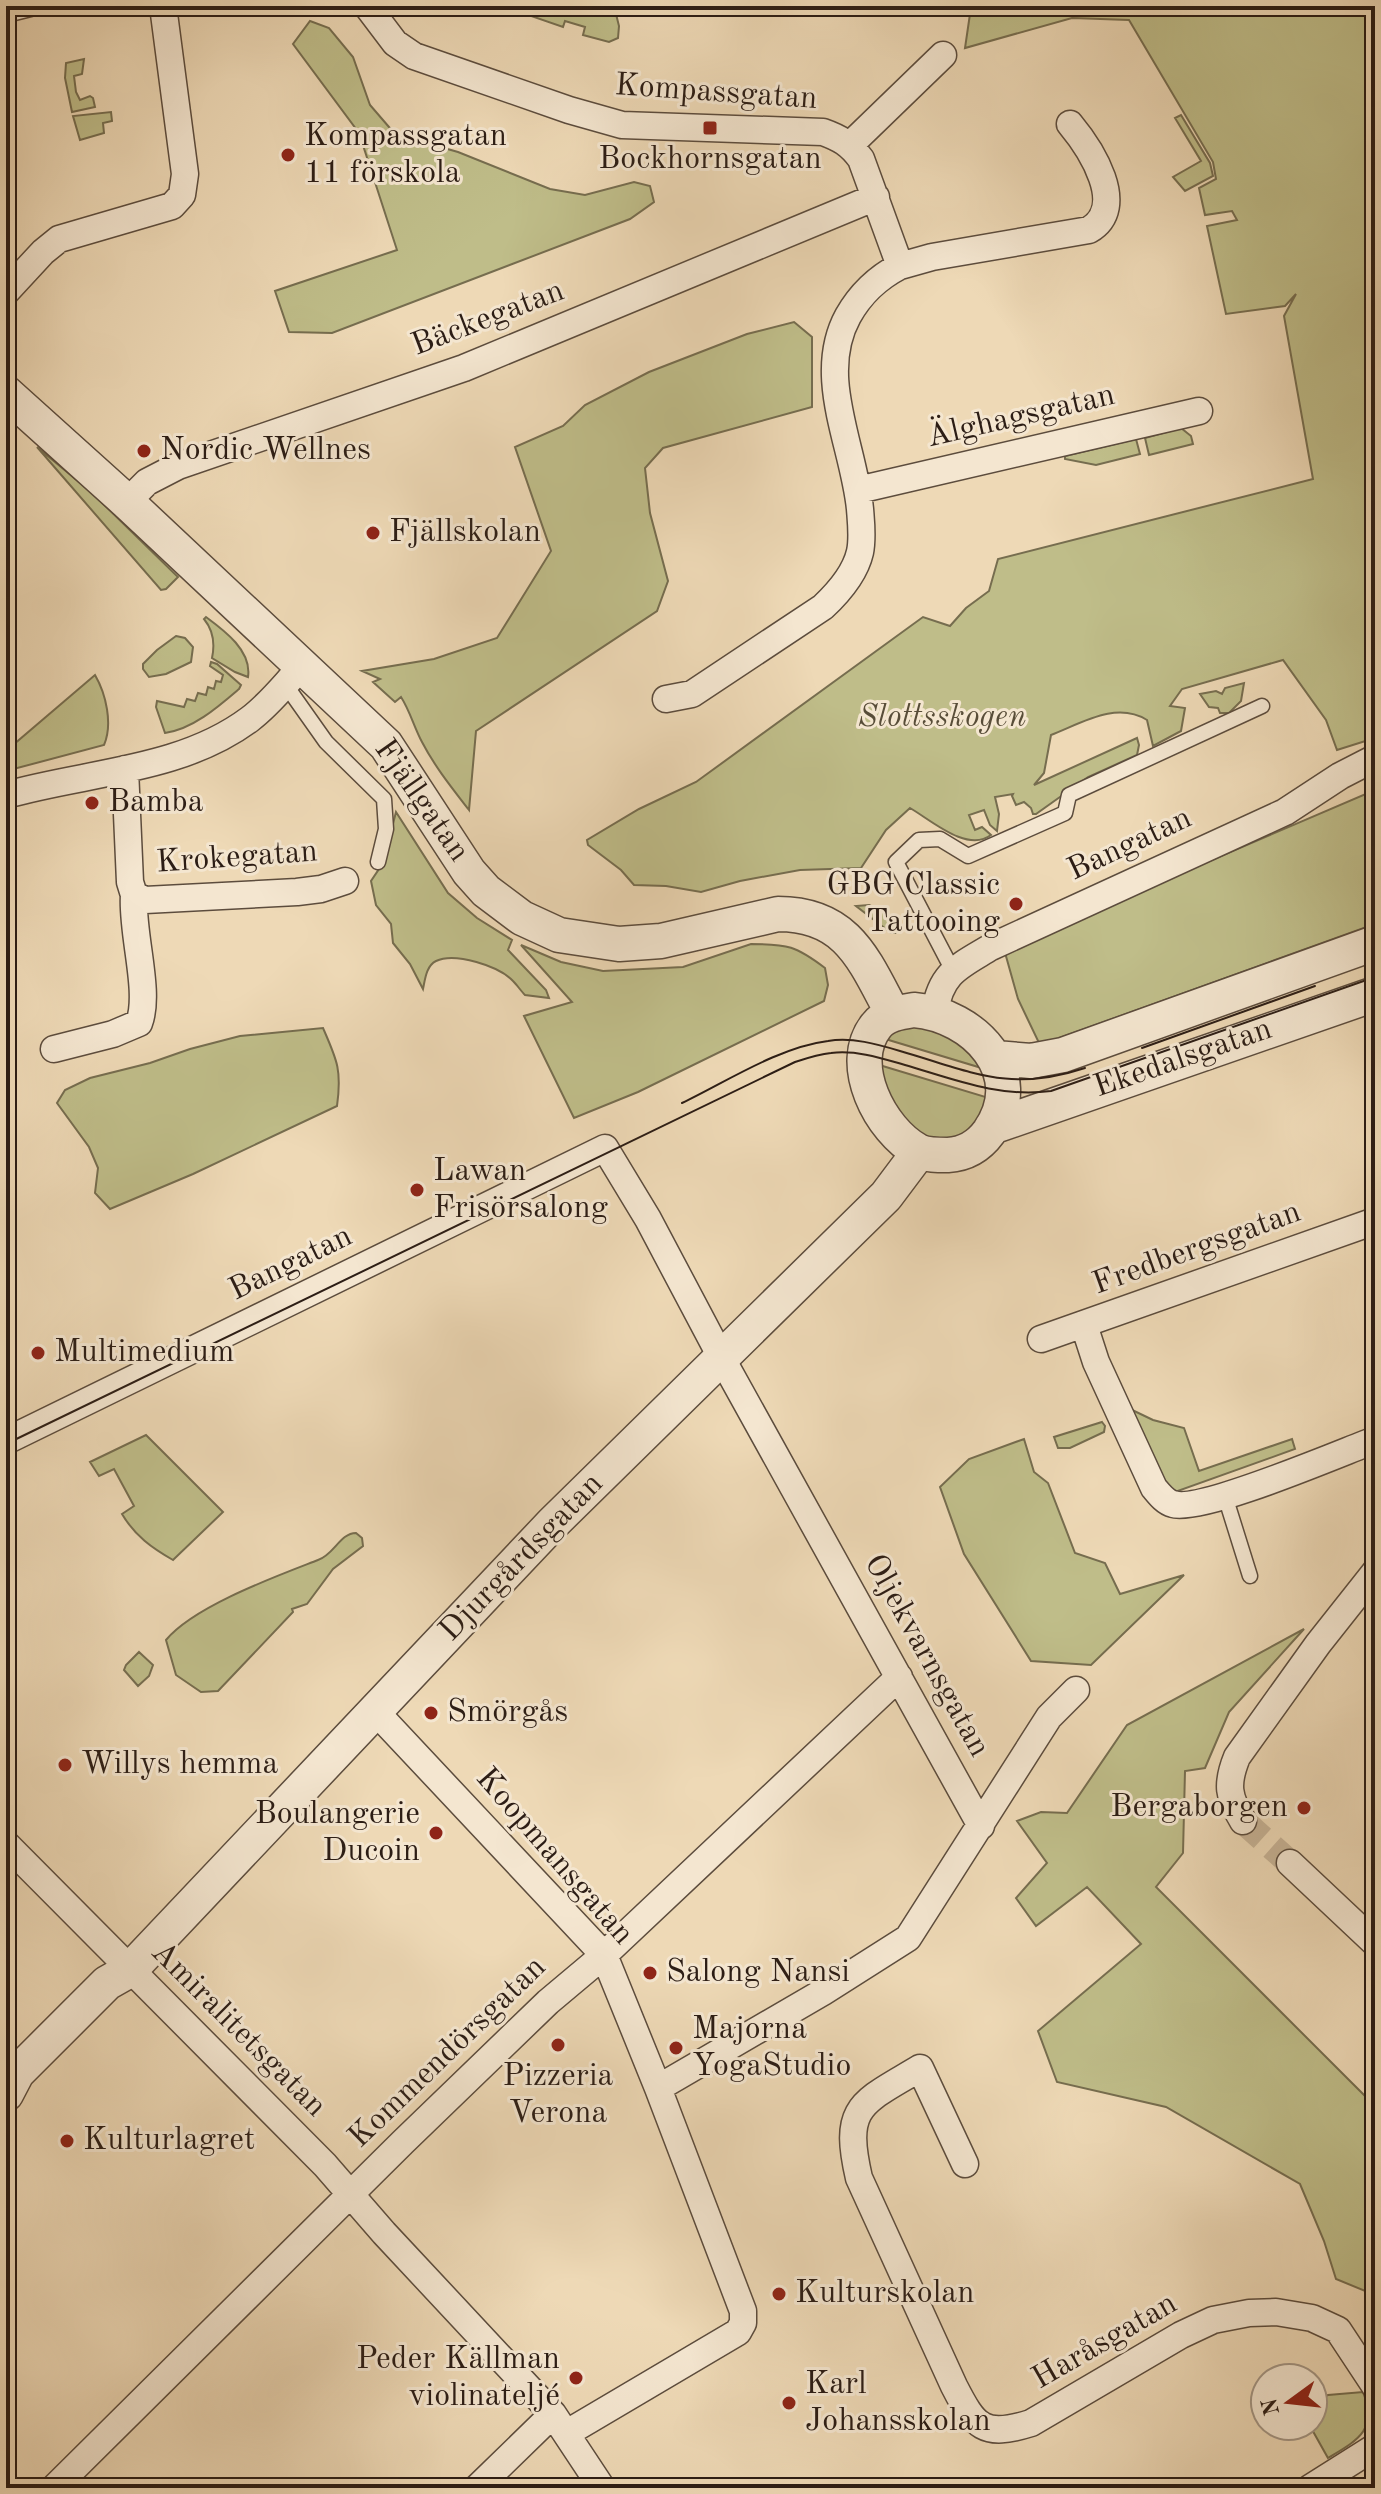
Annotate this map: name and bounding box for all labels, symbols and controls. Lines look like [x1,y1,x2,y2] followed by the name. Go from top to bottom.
[614,70,818,116] street label: Kompassgatan
[701,119,719,137] marker: Bockhornsgatan
[304,121,507,190] place label: Kompassgatan 11 förskola
[598,144,822,176] place label: Bockhornsgatan
[279,146,297,164] marker: Kompassgatan 11 förskola
[407,275,569,363] street label: Bäckegatan
[923,375,1118,454] street label: Älghagsgatan
[160,435,371,467] place label: Nordic Wellnes
[135,442,153,460] marker: Nordic Wellnes
[389,517,541,549] place label: Fjällskolan
[364,524,382,542] marker: Fjällskolan
[858,702,1026,734] park label: Slottsskogen
[367,734,475,868] street label: Fjällgatan
[108,787,204,819] place label: Bamba
[83,794,101,812] marker: Bamba
[1063,802,1197,888] street label: Bangatan
[155,836,319,880] street label: Krokegatan
[827,870,1000,939] place label: GBG Classic Tattooing
[1007,895,1025,913] marker: GBG Classic Tattooing
[1090,1014,1276,1104] street label: Ekedalsgatan
[433,1156,608,1225] place label: Lawan Frisörsalong
[408,1181,426,1199] marker: Lawan Frisörsalong
[1089,1197,1305,1301] street label: Fredbergsgatan
[224,1221,358,1307] street label: Bangatan
[54,1337,234,1369] place label: Multimedium
[29,1344,47,1362] marker: Multimedium
[434,1468,610,1648] street label: Djurgårdsgatan
[857,1549,995,1763] street label: Oljekvarnsgatan
[447,1697,568,1729] place label: Smörgås
[422,1704,440,1722] marker: Smörgås
[81,1749,278,1781] place label: Willys hemma
[56,1756,74,1774] marker: Willys hemma
[469,1763,639,1951] street label: Koopmansgatan
[1110,1792,1288,1824] place label: Bergaborgen
[255,1799,420,1868] place label: Boulangerie Ducoin
[1295,1799,1313,1817] marker: Bergaborgen
[427,1824,445,1842] marker: Boulangerie Ducoin
[144,1936,332,2124] street label: Amiralitetsgatan
[343,1951,553,2155] street label: Kommendörsgatan
[666,1957,850,1989] place label: Salong Nansi
[641,1964,659,1982] marker: Salong Nansi
[692,2014,851,2083] place label: Majorna YogaStudio
[549,2036,567,2054] marker: Pizzeria Verona
[667,2039,685,2057] marker: Majorna YogaStudio
[503,2061,614,2130] place label: Pizzeria Verona
[83,2125,255,2157] place label: Kulturlagret
[58,2132,76,2150] marker: Kulturlagret
[795,2278,974,2310] place label: Kulturskolan
[770,2285,788,2303] marker: Kulturskolan
[1027,2288,1183,2396] street label: Haråsgatan
[356,2344,560,2413] place label: Peder Källman violinateljé
[1249,2362,1329,2442] north arrow
[567,2369,585,2387] marker: Peder Källman violinateljé
[805,2369,991,2438] place label: Karl Johansskolan
[780,2394,798,2412] marker: Karl Johansskolan
[1259,2396,1284,2418] text: N

